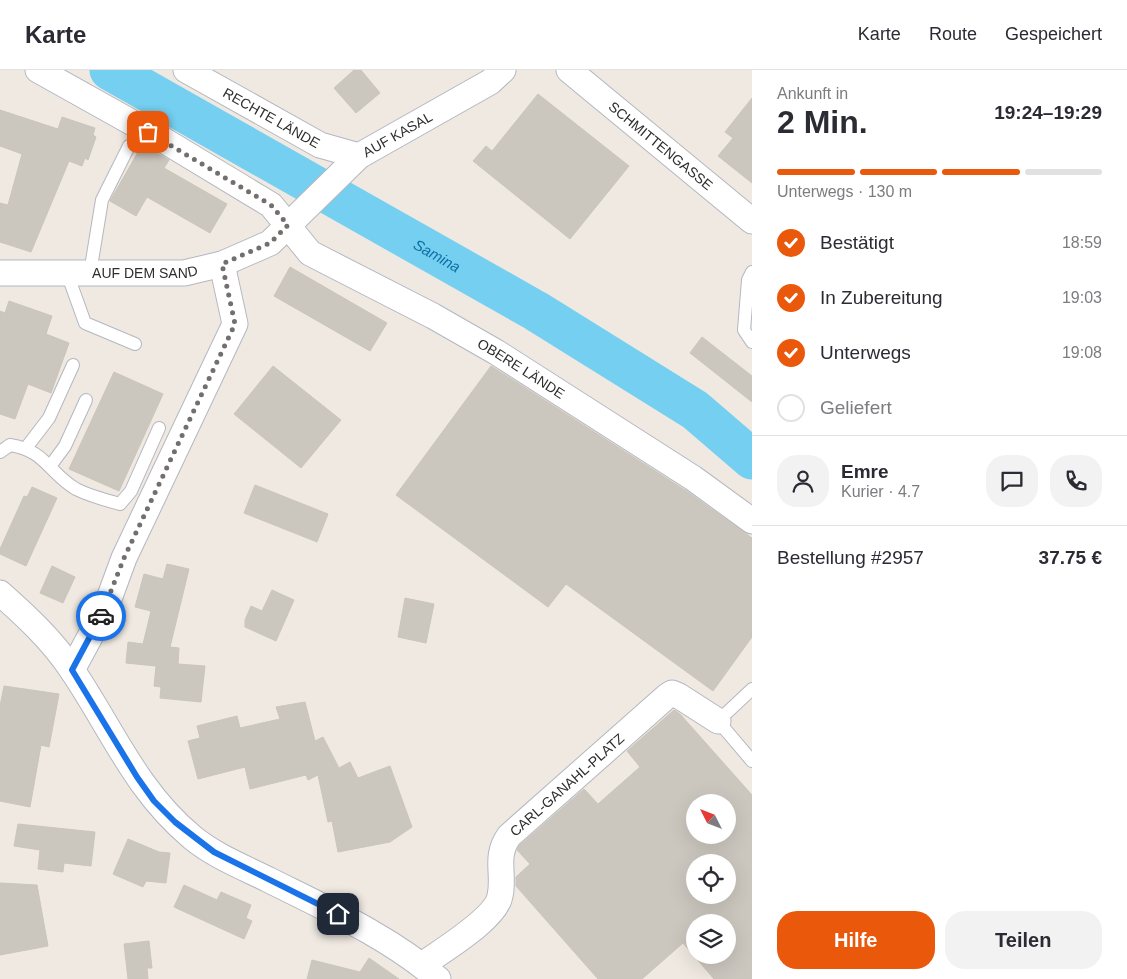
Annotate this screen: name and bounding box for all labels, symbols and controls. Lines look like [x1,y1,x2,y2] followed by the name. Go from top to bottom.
[25,21,86,48] text: Karte
[858,24,901,44] text: Karte
[929,24,977,44] text: Route
[1005,24,1102,44] text: Gespeichert
[220,84,323,151] street label: RECHTE LÄNDE
[777,85,848,102] text: Ankunft in
[606,98,716,193] street label: SCHMITTENGASSE
[994,102,1102,123] text: 19:24–19:29
[777,104,868,140] text: 2 Min.
[360,108,435,160] street label: AUF KASAL
[127,111,169,153] pin
[134,118,162,146] icon: bag
[777,183,912,200] text: Unterwegs · 130 m
[777,229,805,257] icon: check
[820,232,894,253] text: Bestätigt
[1062,234,1102,251] text: 18:59
[411,235,464,275] water label: Samina
[92,262,199,281] street label: AUF DEM SAND
[777,284,805,312] icon: check
[820,287,943,308] text: In Zubereitung
[1062,289,1102,306] text: 19:03
[475,335,568,402] street label: OBERE LÄNDE
[777,339,805,367] icon: check
[820,342,911,363] text: Unterwegs
[1062,344,1102,361] text: 19:08
[820,397,892,418] text: Geliefert
[777,455,829,507] button: person
[986,455,1038,507] button: chat
[1050,455,1102,507] button: phone
[841,461,889,482] text: Emre
[841,483,920,500] text: Kurier · 4.7
[777,547,924,568] text: Bestellung #2957
[1039,547,1102,568] text: 37.75 €
[76,591,126,641] courier
[87,602,115,630] icon: car
[507,730,628,839] street label: CARL-GANAHL-PLATZ
[686,794,736,844] north arrow
[686,794,736,964] map controls
[686,854,736,904] button: locate
[317,893,359,935] pin
[324,900,352,928] icon: home
[777,911,935,969] button: Hilfe
[945,911,1102,969] button: Teilen
[686,914,736,964] button: layers

